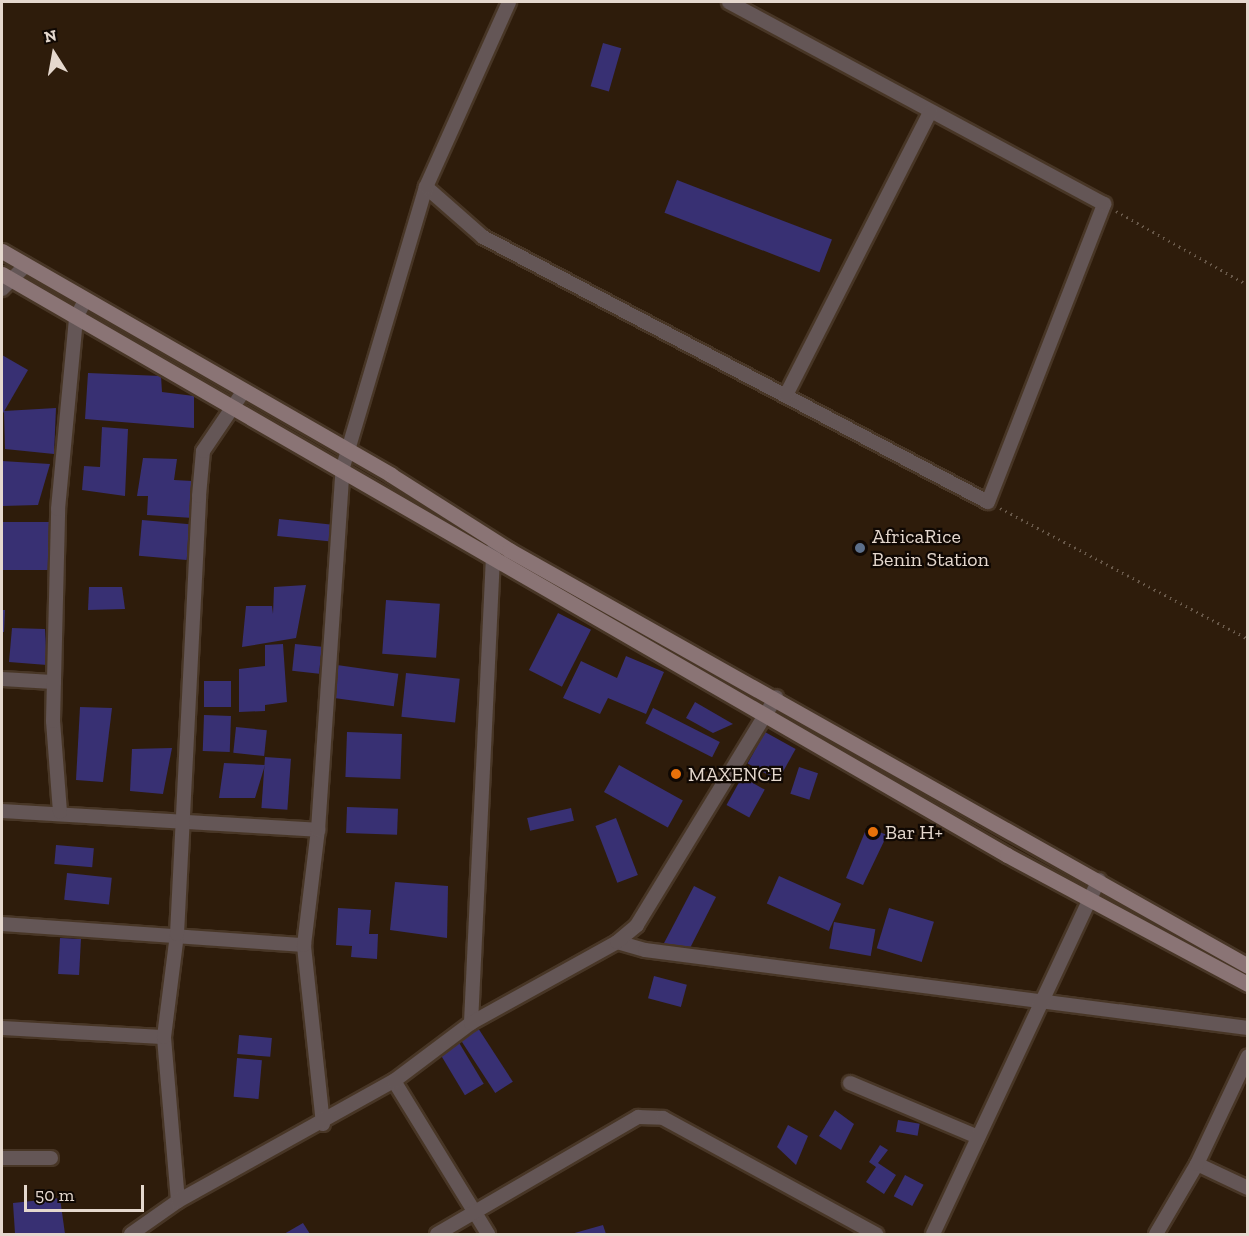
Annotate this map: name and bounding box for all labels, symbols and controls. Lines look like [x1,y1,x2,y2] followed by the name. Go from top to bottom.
[24,24,84,84] north arrow
[43,25,58,46] text: N
[872,524,989,571] place label: AfricaRice Benin Station
[853,541,867,555] marker: AfricaRice Benin Station
[688,762,782,786] place label: MAXENCE
[669,767,683,781] marker: MAXENCE
[885,820,943,844] place label: Bar H+
[866,825,880,839] marker: Bar H+
[27,1173,147,1211] scale bar
[35,1184,74,1206] text: 50 m

